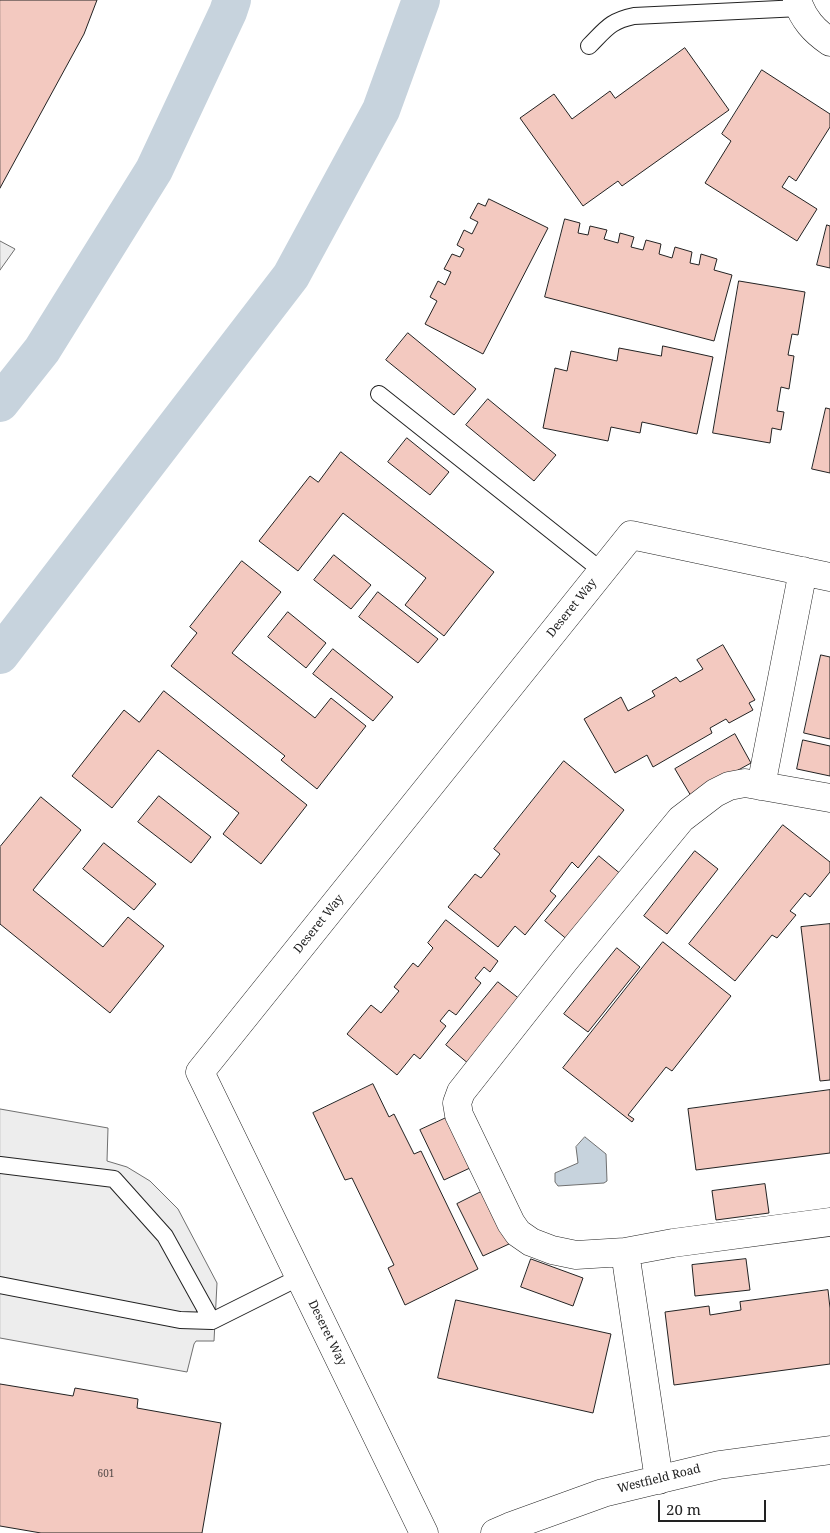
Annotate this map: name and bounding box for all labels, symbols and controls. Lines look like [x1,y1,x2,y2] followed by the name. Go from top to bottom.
[544,576,600,640] street label: Deseret Way
[291,892,347,956] street label: Deseret Way
[305,1298,349,1368] street label: Deseret Way
[616,1462,702,1496] street label: Westfield Road
[98,1468,114,1480] house number: 601
[660,1490,768,1522] scale bar
[666,1499,701,1519] text: 20 m

